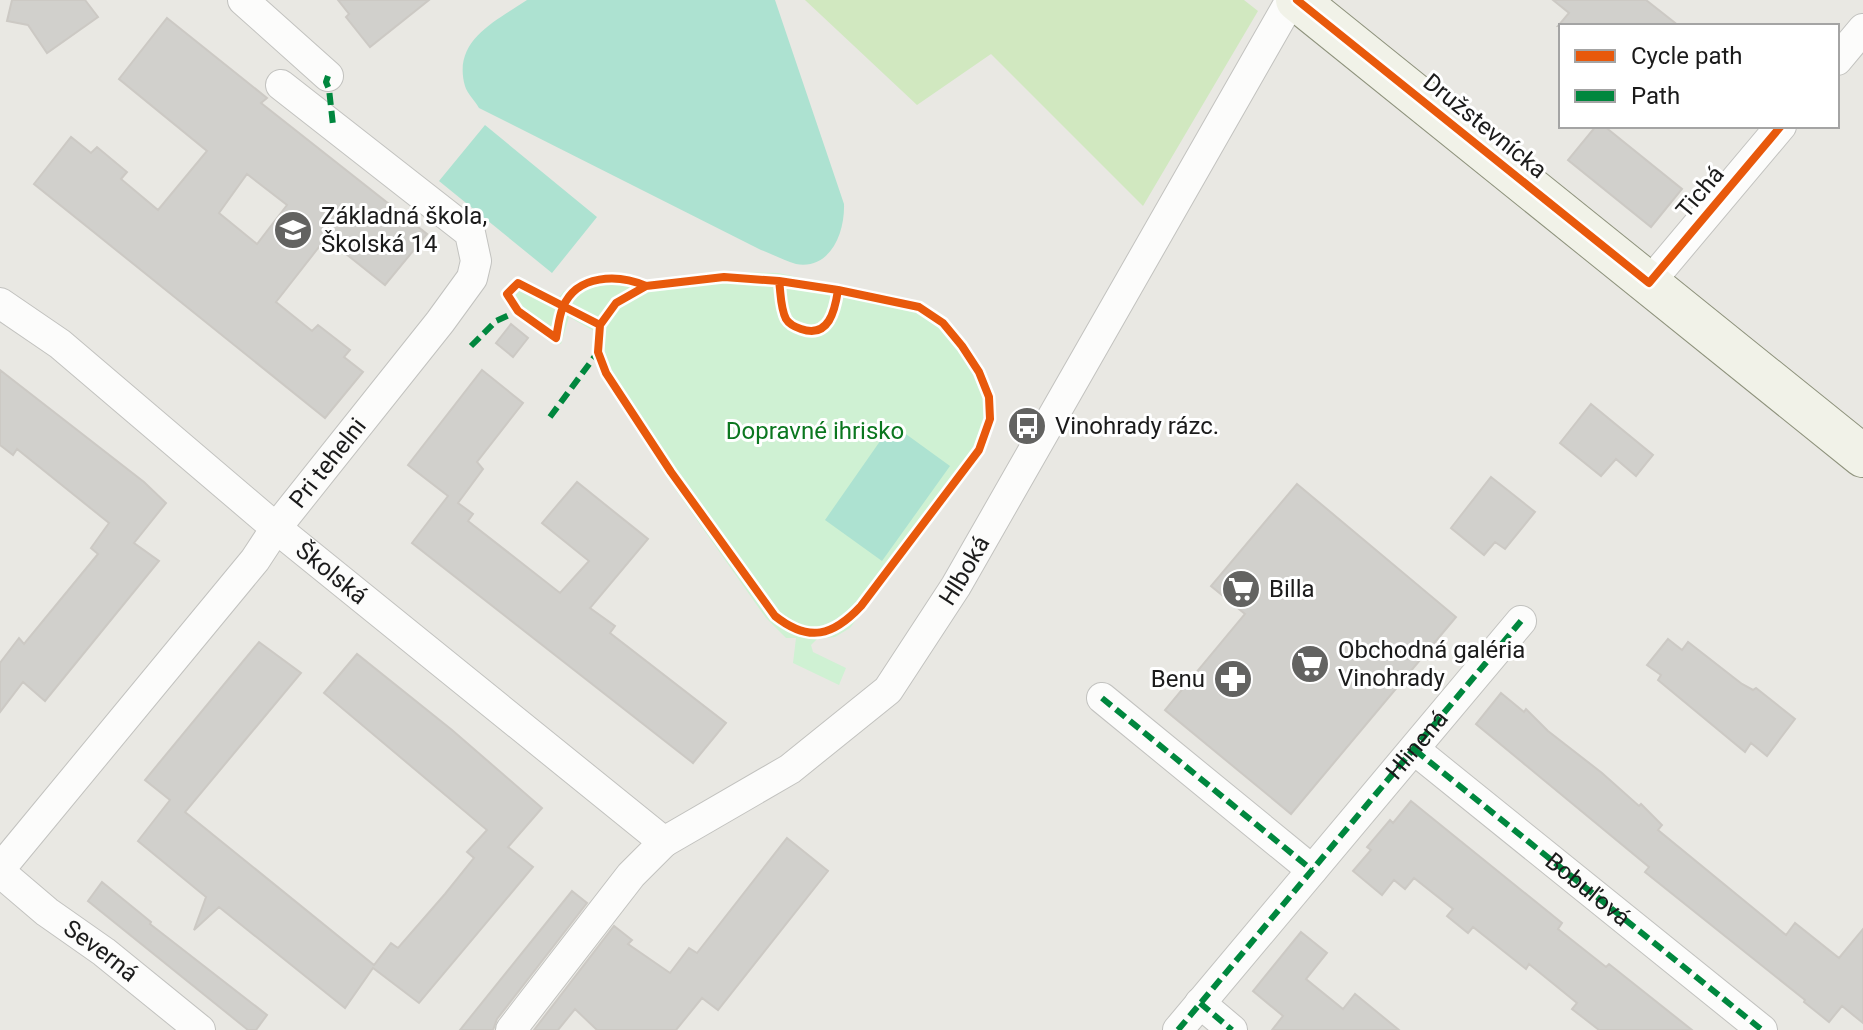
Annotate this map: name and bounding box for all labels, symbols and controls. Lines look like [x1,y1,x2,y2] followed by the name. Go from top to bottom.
[1559,24,1839,128] legend
[1631,42,1743,70] text: Cycle path
[1418,68,1552,184] street label: Družstevnícka
[1631,82,1680,110] text: Path
[1670,160,1730,224] street label: Tichá
[321,202,487,258] place label: Základná škola, Školská 14
[272,209,314,251] school or university icon: Základná škola, Školská 14
[1006,405,1048,447] bus stop icon: Vinohrady rázc.
[1055,412,1219,440] place label: Vinohrady rázc.
[284,413,372,513] street label: Pri tehelni
[726,417,904,445] park label: Dopravné ihrisko
[933,531,996,611] street label: Hlboká
[290,536,373,610] street label: Školská
[1220,568,1262,610] supermarket icon: Billa
[1269,575,1315,603] place label: Billa
[1338,636,1525,692] place label: Obchodná galéria Vinohrady
[1289,643,1331,685] supermarket icon: Obchodná galéria Vinohrady
[1212,658,1254,700] pharmacy icon: Benu
[1151,665,1205,693] place label: Benu
[1380,705,1454,785] street label: Hlinená
[1540,847,1636,932] street label: Bobuľová
[58,914,143,988] street label: Severná

